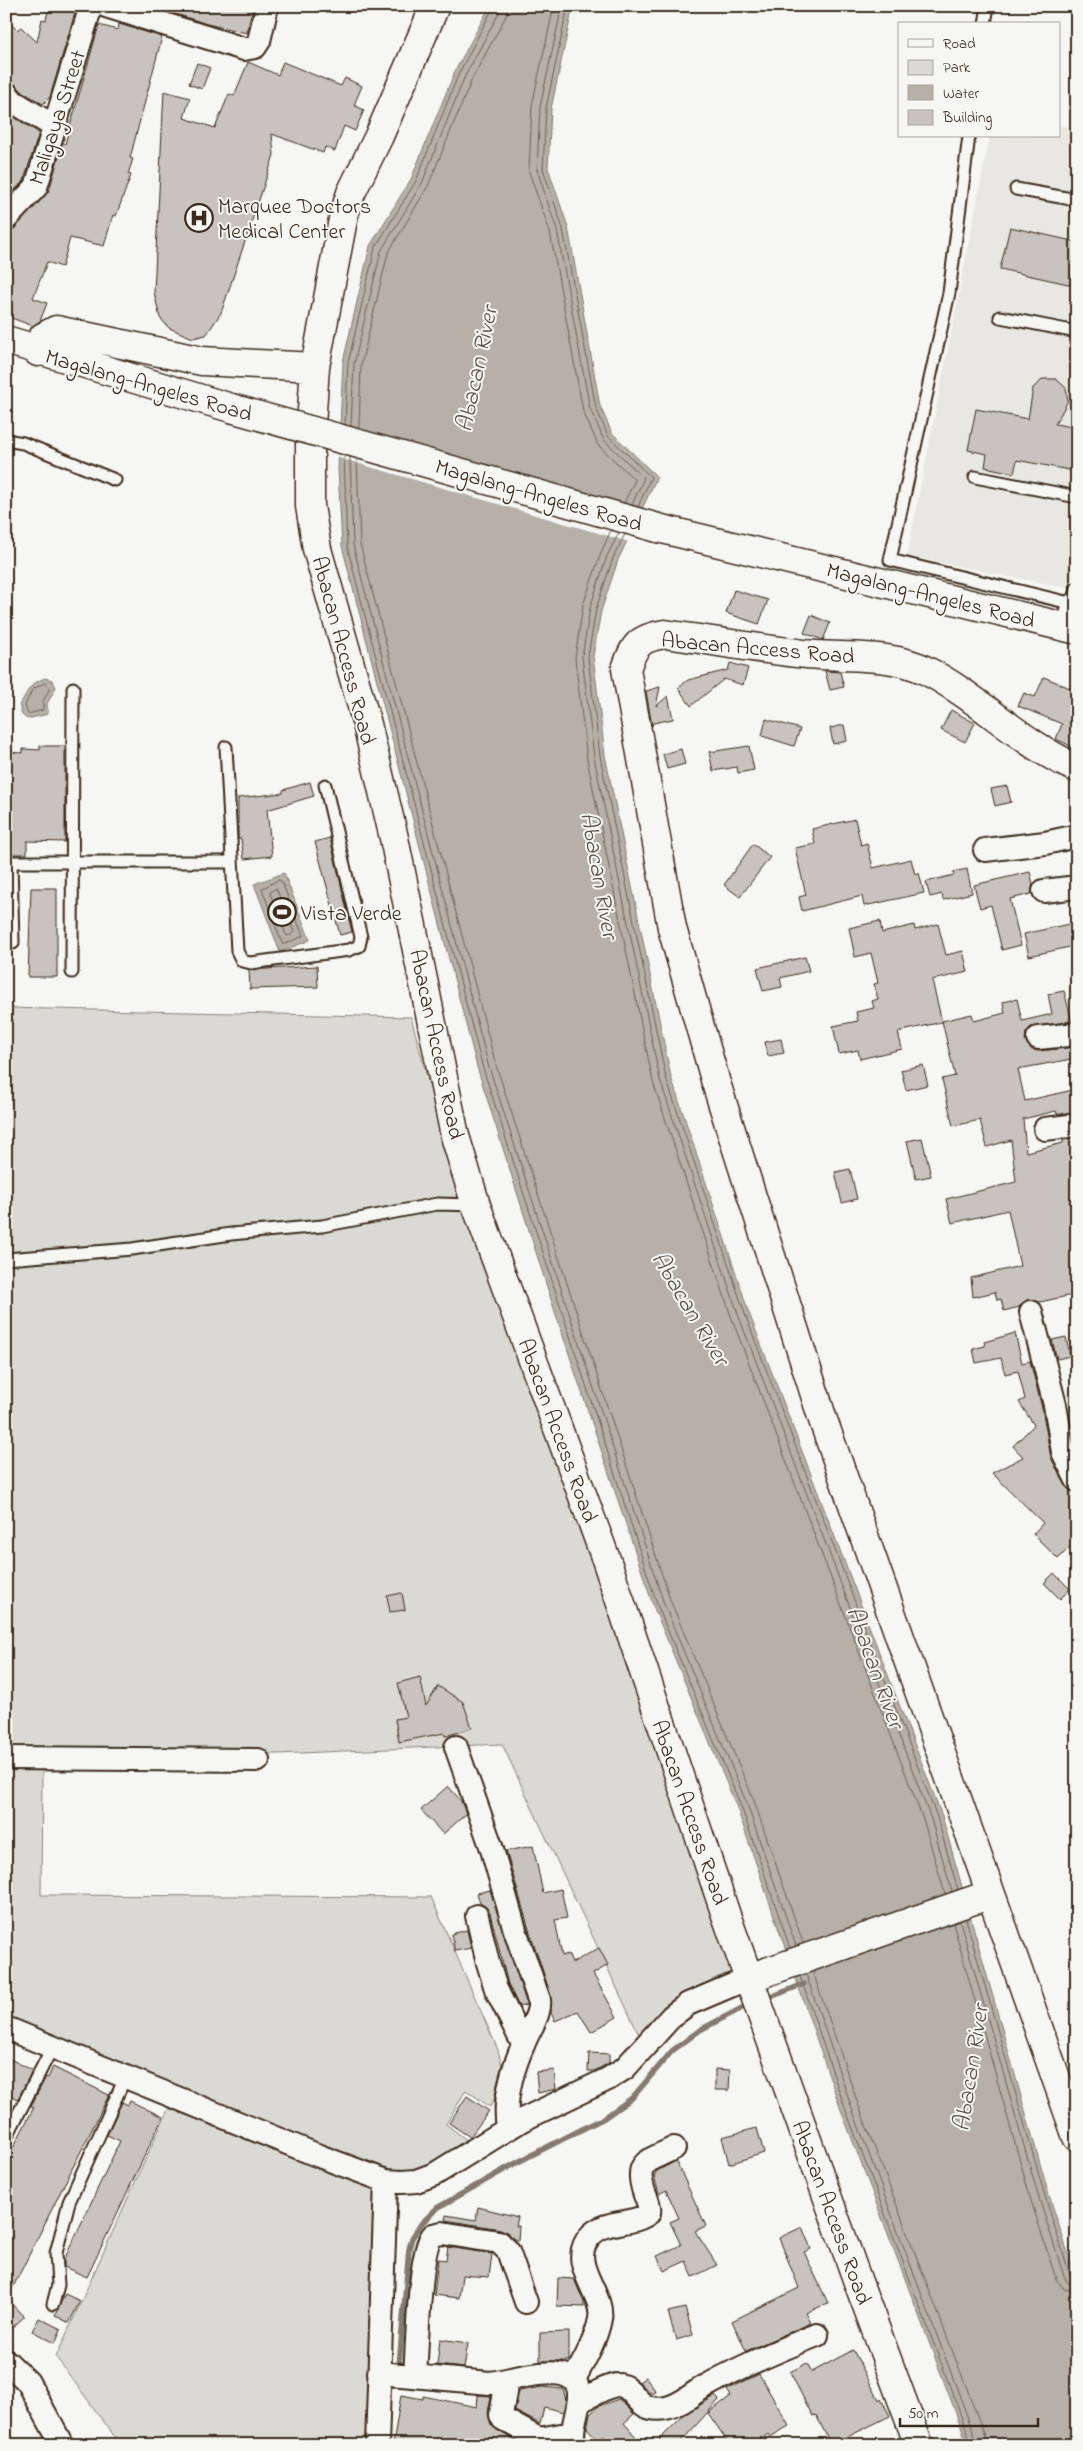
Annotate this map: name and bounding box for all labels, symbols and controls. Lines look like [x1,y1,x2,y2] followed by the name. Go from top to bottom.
[898,22,1060,138] legend
[943,33,976,55] text: Road
[22,46,97,190] street label: Maligaya Street
[943,57,971,79] text: Park
[943,83,979,105] text: Water
[942,107,992,130] text: Building
[218,192,371,249] place label: Marquee Doctors Medical Center
[184,203,214,233] hospital icon: Marquee Doctors Medical Center
[448,301,509,436] water label: Abacan River
[41,342,255,433] street label: Magalang-Angeles Road
[431,452,645,543] street label: Magalang-Angeles Road
[302,553,383,748] street label: Abacan Access Road
[822,556,1038,639] street label: Magalang-Angeles Road
[660,626,856,674] street label: Abacan Access Road
[569,810,626,944] water label: Abacan River
[267,897,297,927] sports icon: Vista Verde
[300,899,402,931] place label: Vista Verde
[399,947,471,1143] street label: Abacan Access Road
[641,1246,738,1375] water label: Abacan River
[508,1335,604,1528] street label: Abacan Access Road
[835,1602,913,1736] water label: Abacan River
[641,1716,735,1910] street label: Abacan Access Road
[945,2000,1000,2134] water label: Abacan River
[782,2117,878,2310] street label: Abacan Access Road
[900,2396,1038,2428] scale bar
[908,2403,939,2425] text: 50 m

